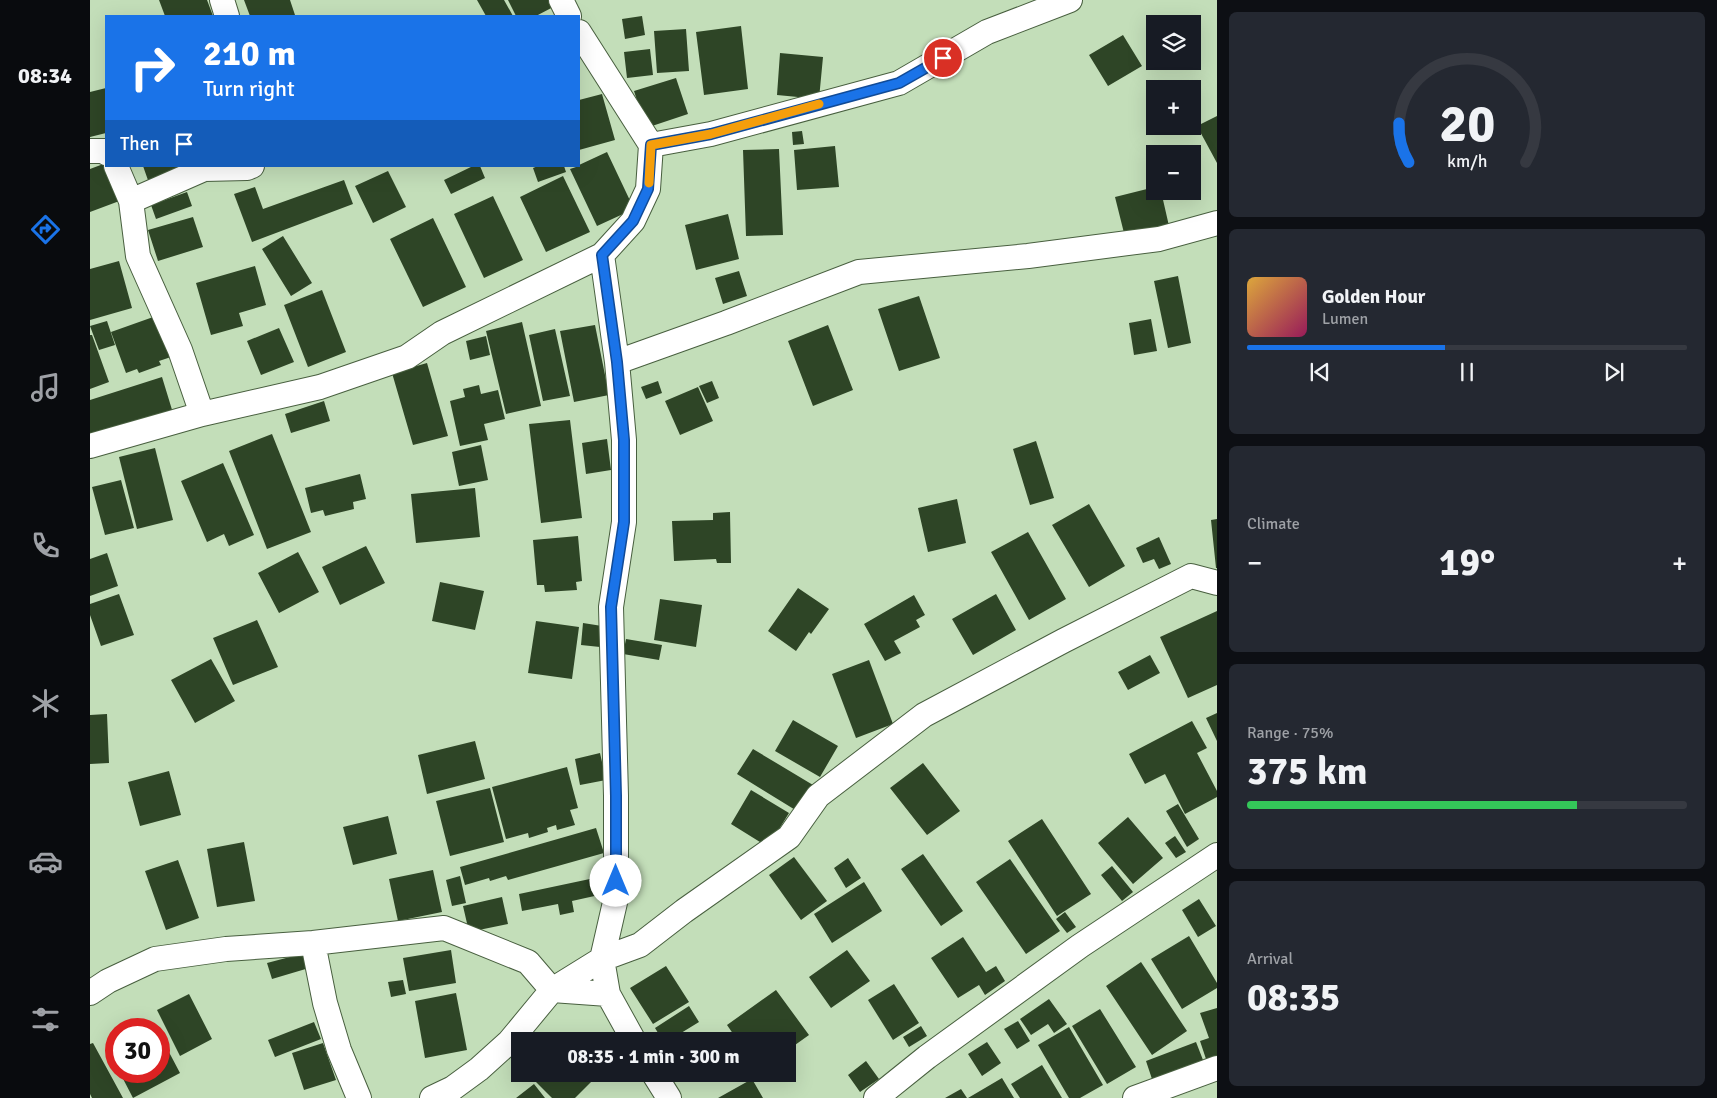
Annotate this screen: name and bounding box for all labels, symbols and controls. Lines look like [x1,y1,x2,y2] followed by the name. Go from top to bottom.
[1146,15,1201,200] map controls
[1146,15,1201,70] button: layers
[203,32,296,75] text: 210 m
[120,35,185,100] icon: right
[922,37,964,79] pin
[929,44,957,72] icon: arrive
[18,62,72,89] text: 08:34
[203,75,295,102] text: Turn right
[1146,80,1201,135] button: +
[1439,92,1495,156] text: 20
[170,130,198,158] icon: arrive
[120,132,160,156] text: Then
[1146,145,1201,200] button: −
[1447,150,1487,172] text: km/h
[28,212,63,247] icon: directions
[1322,285,1425,309] text: Golden Hour
[1322,309,1368,329] text: Lumen
[1306,358,1334,386] icon: previous
[1453,358,1481,386] icon: pause
[1600,358,1628,386] icon: next
[28,370,63,405] icon: music
[1247,514,1300,534] text: Climate
[28,528,63,563] icon: phone
[1439,539,1495,586] text: 19°
[1247,546,1262,580] text: −
[1672,546,1687,580] text: +
[28,686,63,721] icon: climate
[1247,723,1333,743] text: Range · 75%
[1247,748,1368,795] text: 375 km
[28,844,63,879] icon: car
[589,854,641,906] position arrow
[1247,949,1293,969] text: Arrival
[1247,974,1340,1021] text: 08:35
[28,1002,63,1037] icon: filters
[105,1018,170,1083] speed limit sign: 30
[567,1045,740,1069] text: 08:35 · 1 min · 300 m

